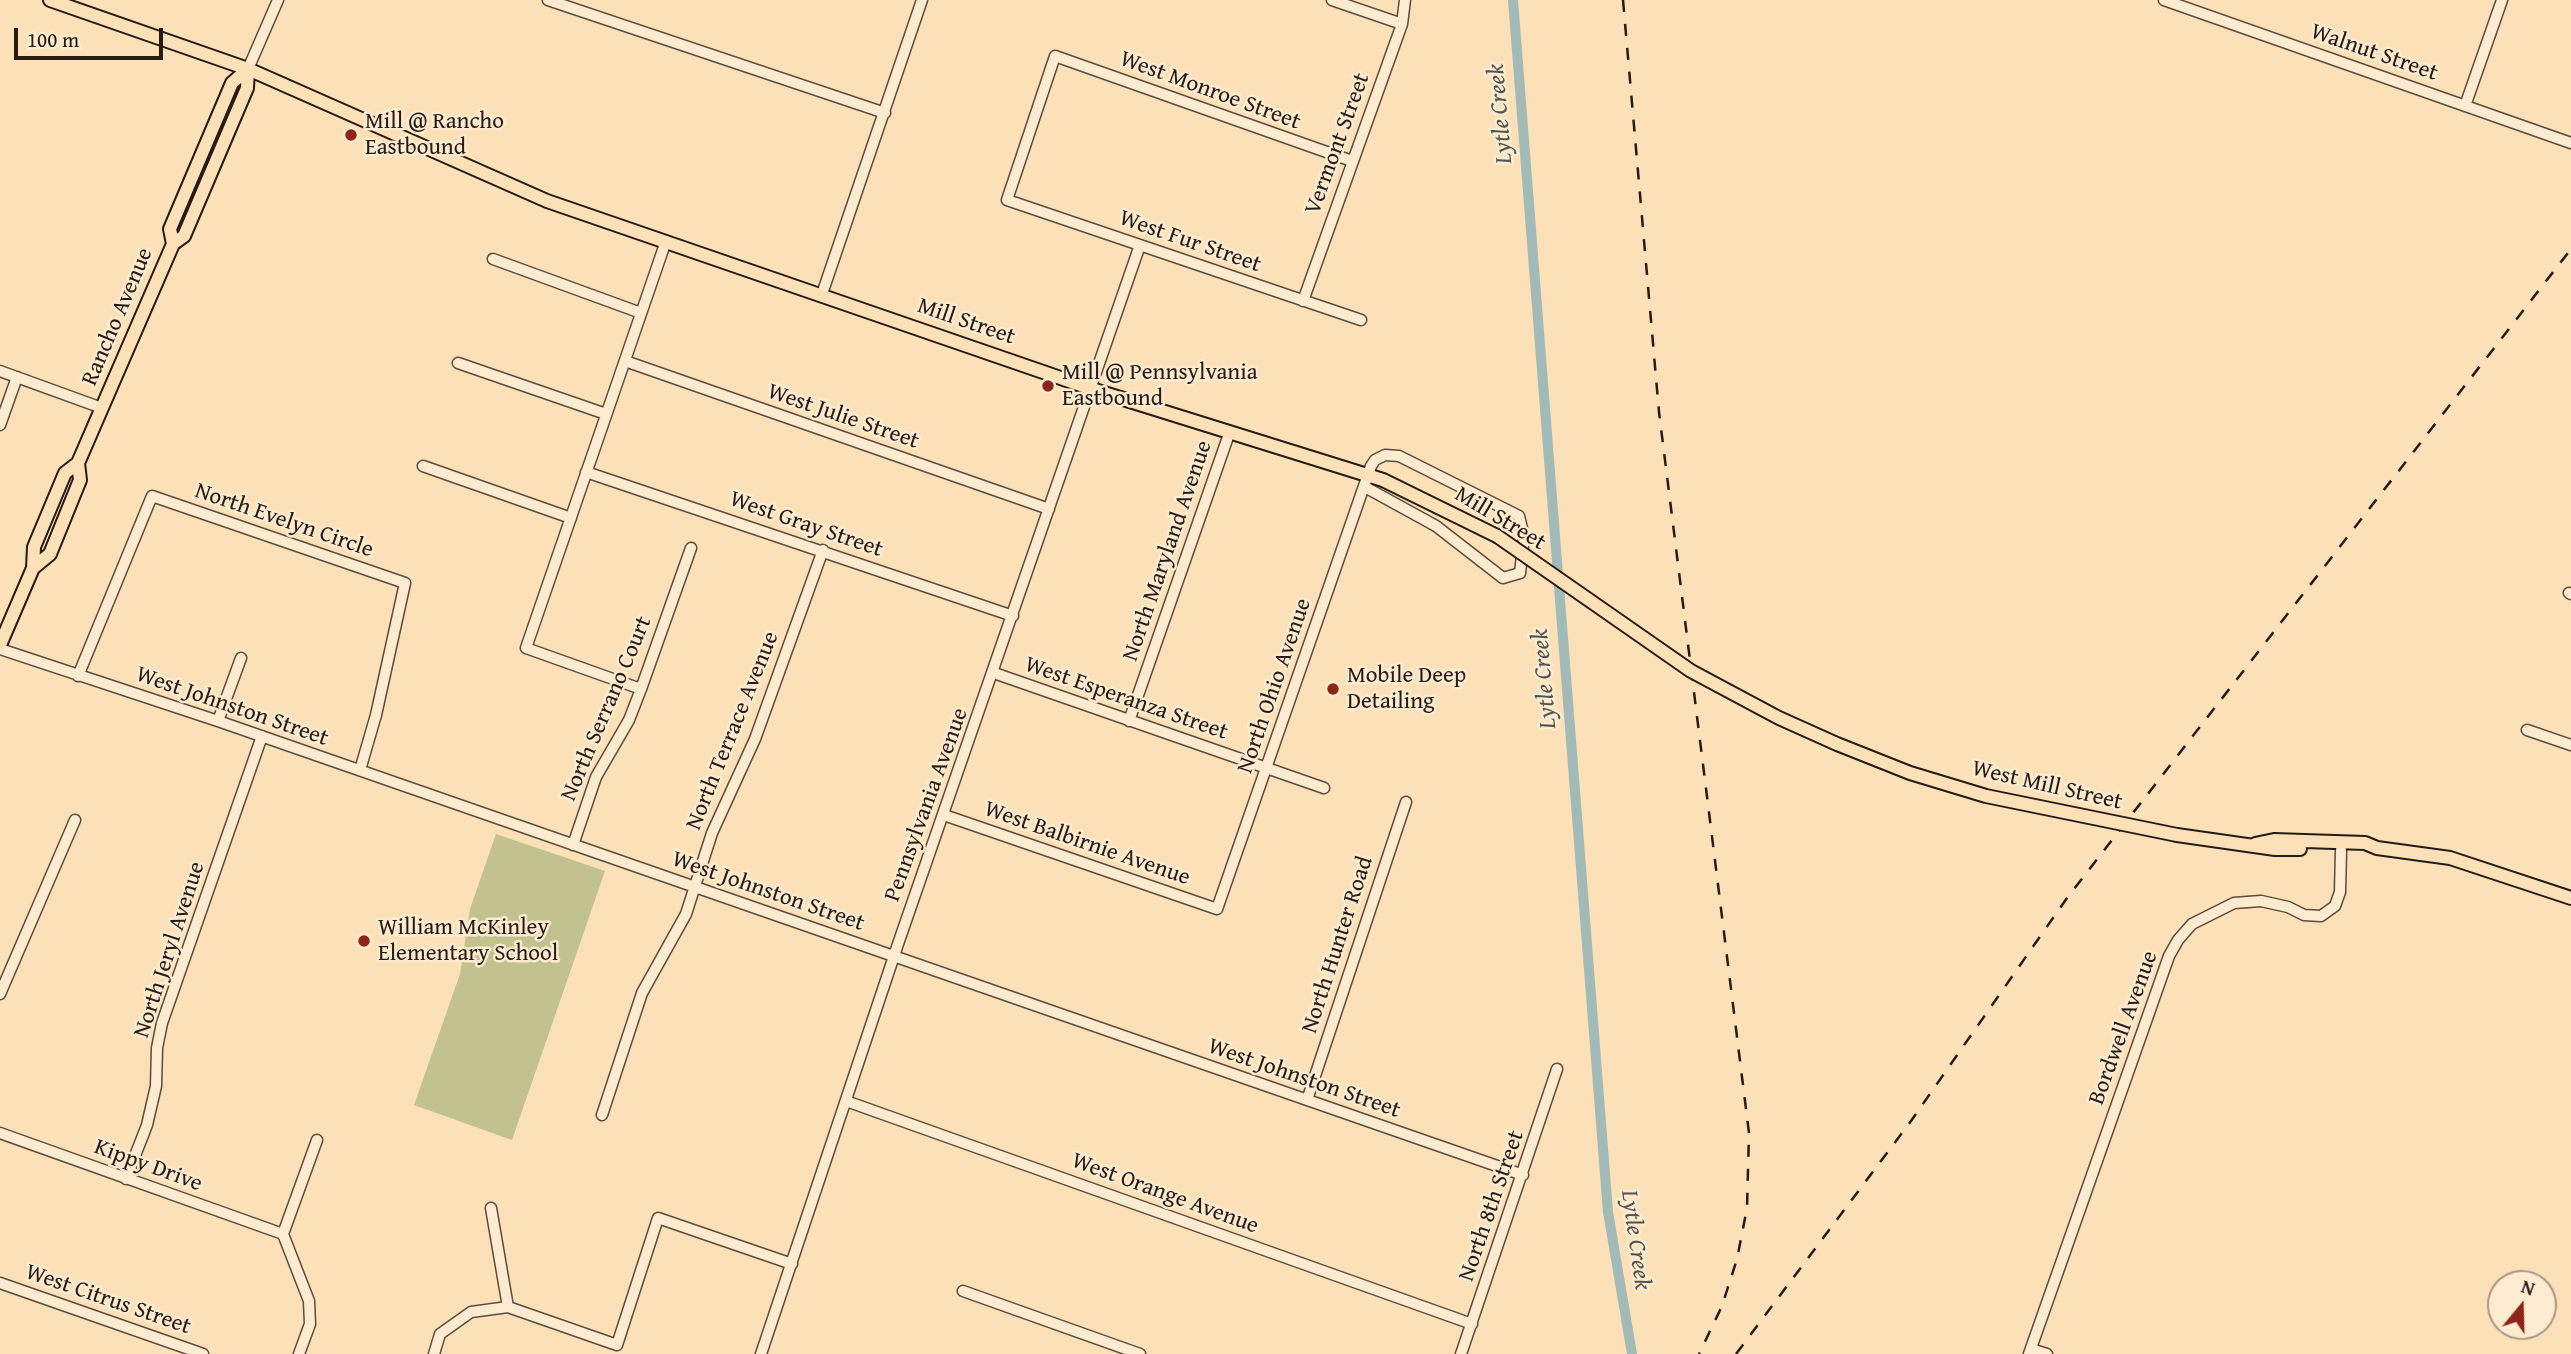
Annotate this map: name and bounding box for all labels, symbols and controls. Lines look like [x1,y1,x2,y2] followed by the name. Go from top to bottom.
[18,14,166,58] scale bar
[2307,18,2441,88] street label: Walnut Street
[27,24,79,55] text: 100 m
[1116,46,1304,136] street label: West Monroe Street
[1482,63,1520,165] water label: Lytle Creek
[1300,69,1376,219] street label: Vermont Street
[365,108,504,162] place label: Mill @ Rancho Eastbound
[343,127,359,143] marker: Mill @ Rancho Eastbound
[1115,205,1265,279] street label: West Fur Street
[77,244,159,390] street label: Rancho Avenue
[914,292,1018,352] street label: Mill Street
[1062,359,1258,413] place label: Mill @ Pennsylvania Eastbound
[764,378,922,456] street label: West Julie Street
[1040,378,1056,394] marker: Mill @ Pennsylvania Eastbound
[1117,437,1219,665] street label: North Maryland Avenue
[191,478,377,564] street label: North Evelyn Circle
[1449,481,1551,557] street label: Mill Street
[726,486,886,564] street label: West Gray Street
[1232,595,1318,777] street label: North Ohio Avenue
[556,612,658,806] street label: North Serrano Court
[681,628,785,834] street label: North Terrace Avenue
[1526,628,1564,730] water label: Lytle Creek
[1021,651,1231,747] street label: West Esperanza Street
[132,661,332,753] street label: West Johnston Street
[1347,662,1466,716] place label: Mobile Deep Detailing
[1325,681,1341,697] marker: Mobile Deep Detailing
[879,704,975,906] street label: Pennsylvania Avenue
[1969,755,2125,817] street label: West Mill Street
[980,796,1194,892] street label: West Balbirnie Avenue
[668,846,868,938] street label: West Johnston Street
[1296,853,1380,1037] street label: North Hunter Road
[129,858,211,1042] street label: North Jeryl Avenue
[378,914,558,968] place label: William McKinley Elementary School
[356,933,372,949] marker: William McKinley Elementary School
[2083,947,2165,1109] street label: Bordwell Avenue
[1204,1033,1404,1125] street label: West Johnston Street
[1453,1127,1531,1285] street label: North 8th Street
[90,1134,206,1198] street label: Kippy Drive
[1068,1147,1262,1241] street label: West Orange Avenue
[1614,1188,1656,1292] water label: Lytle Creek
[22,1259,194,1341] street label: West Citrus Street
[2487,1270,2557,1340] north arrow
[2518,1272,2539,1302] text: N

